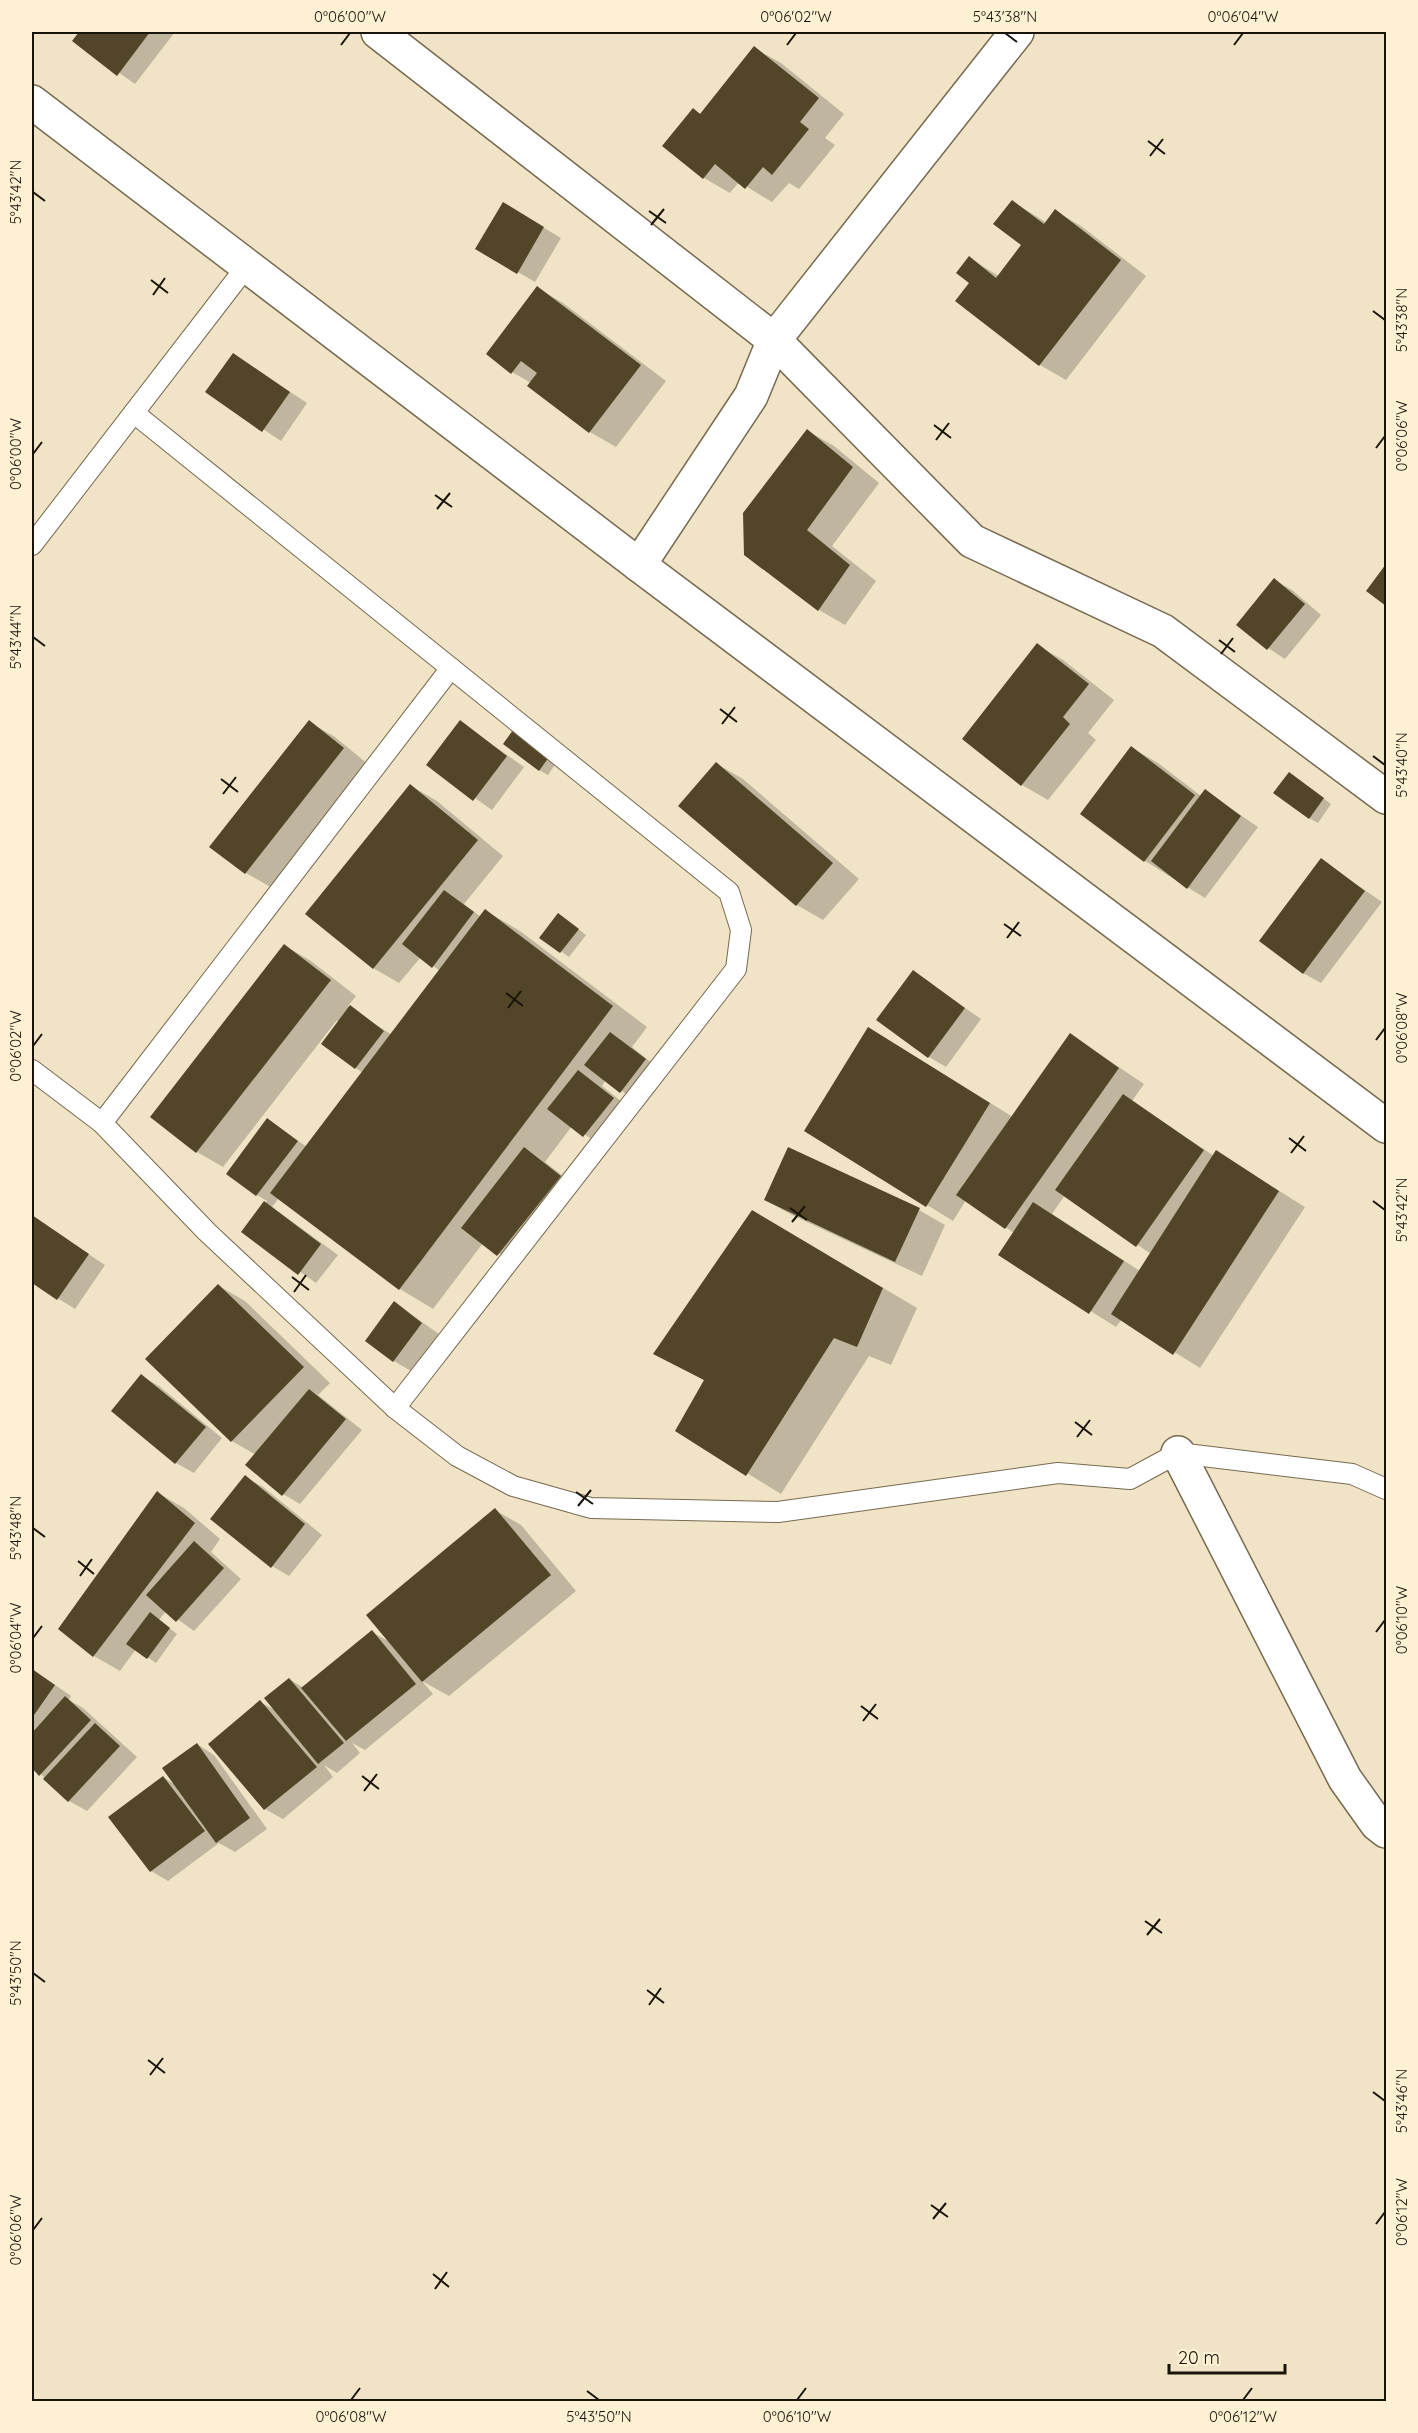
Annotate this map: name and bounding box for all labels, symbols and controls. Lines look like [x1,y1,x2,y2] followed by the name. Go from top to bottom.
[314,7,386,26] text: 0°06'00"W
[760,7,832,26] text: 0°06'02"W
[973,7,1037,26] text: 5°43'38"N
[1208,7,1279,26] text: 0°06'04"W
[6,160,25,224] text: 5°43'42"N
[1392,288,1411,352] text: 5°43'38"N
[1392,400,1411,472] text: 0°06'06"W
[6,418,25,490] text: 0°06'00"W
[6,605,25,669] text: 5°43'44"N
[1392,732,1411,798] text: 5°43'40"N
[1392,992,1411,1064] text: 0°06'08"W
[6,1010,25,1082] text: 0°06'02"W
[1392,1178,1411,1242] text: 5°43'42"N
[6,1496,25,1560] text: 5°43'48"N
[1392,1585,1411,1654] text: 0°06'10"W
[6,1602,25,1673] text: 0°06'04"W
[6,1940,25,2006] text: 5°43'50"N
[1392,2069,1411,2133] text: 5°43'46"N
[1392,2178,1411,2246] text: 0°06'12"W
[6,2194,25,2266] text: 0°06'06"W
[1169,2337,1284,2375] scale bar
[1178,2346,1220,2369] text: 20 m
[315,2407,387,2426] text: 0°06'08"W
[566,2407,632,2426] text: 5°43'50"N
[763,2407,832,2426] text: 0°06'10"W
[1209,2407,1277,2426] text: 0°06'12"W

